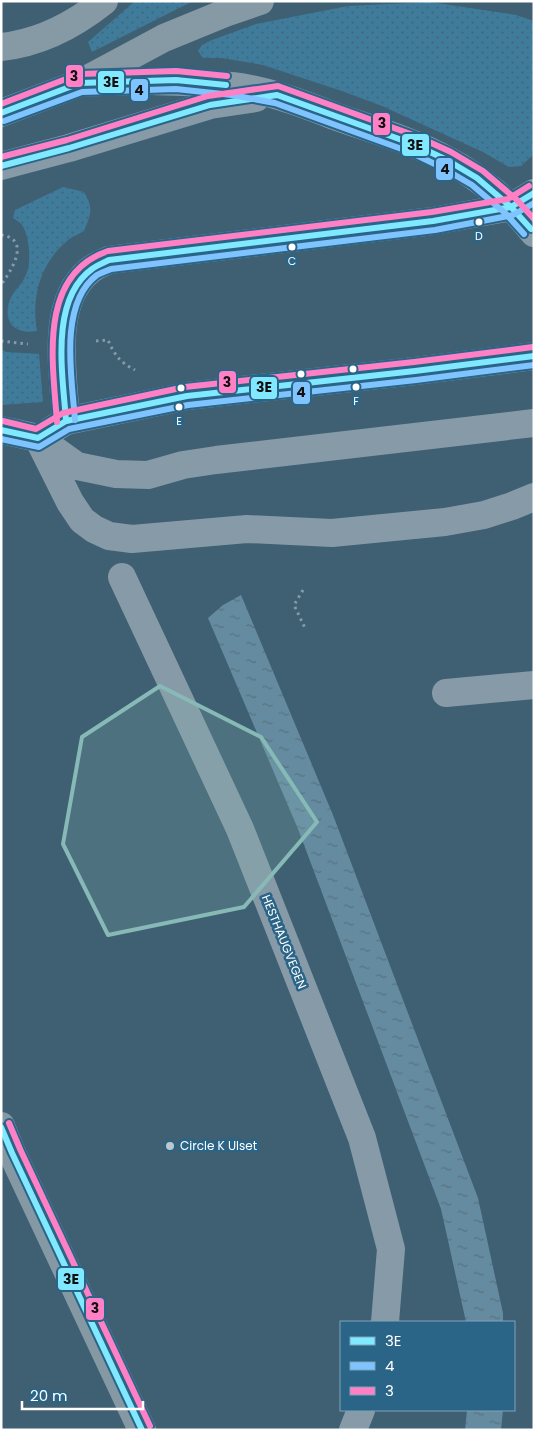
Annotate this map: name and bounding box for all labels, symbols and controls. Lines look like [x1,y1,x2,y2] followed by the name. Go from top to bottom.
[65,64,84,88] line badge: 3
[70,66,78,86] text: 3
[97,70,125,94] line badge: 3E
[103,72,119,92] text: 3E
[130,78,149,102] line badge: 4
[134,80,144,100] text: 4
[372,112,391,136] line badge: 3
[378,113,386,133] text: 3
[401,133,430,157] line badge: 3E
[407,135,423,155] text: 3E
[435,157,454,181] line badge: 4
[440,159,450,179] text: 4
[474,217,484,227] marker: D
[475,228,483,244] place label: D
[287,242,297,252] marker: C
[288,253,296,269] place label: C
[348,364,358,374] unlabelled marker
[296,369,306,379] unlabelled marker
[218,370,237,394] line badge: 3
[223,372,231,392] text: 3
[250,376,278,400] line badge: 3E
[256,377,272,397] text: 3E
[292,381,311,405] line badge: 4
[296,382,306,402] text: 4
[351,382,361,392] marker: F
[176,383,186,393] unlabelled marker
[353,393,359,409] place label: F
[174,402,184,412] marker: E
[176,413,182,429] place label: E
[258,892,311,991] street label: HESTHAUGVEGEN
[180,1137,257,1154] place label: Circle K Ulset
[164,1140,176,1152] marker: Circle K Ulset
[57,1267,85,1291] line badge: 3E
[63,1269,79,1289] text: 3E
[85,1297,105,1321] line badge: 3
[91,1298,99,1318] text: 3
[340,1321,515,1411] legend
[385,1330,402,1351] text: 3E
[385,1355,394,1376] text: 4
[22,1378,144,1410] scale bar
[385,1380,394,1401] text: 3
[30,1385,68,1406] text: 20 m

